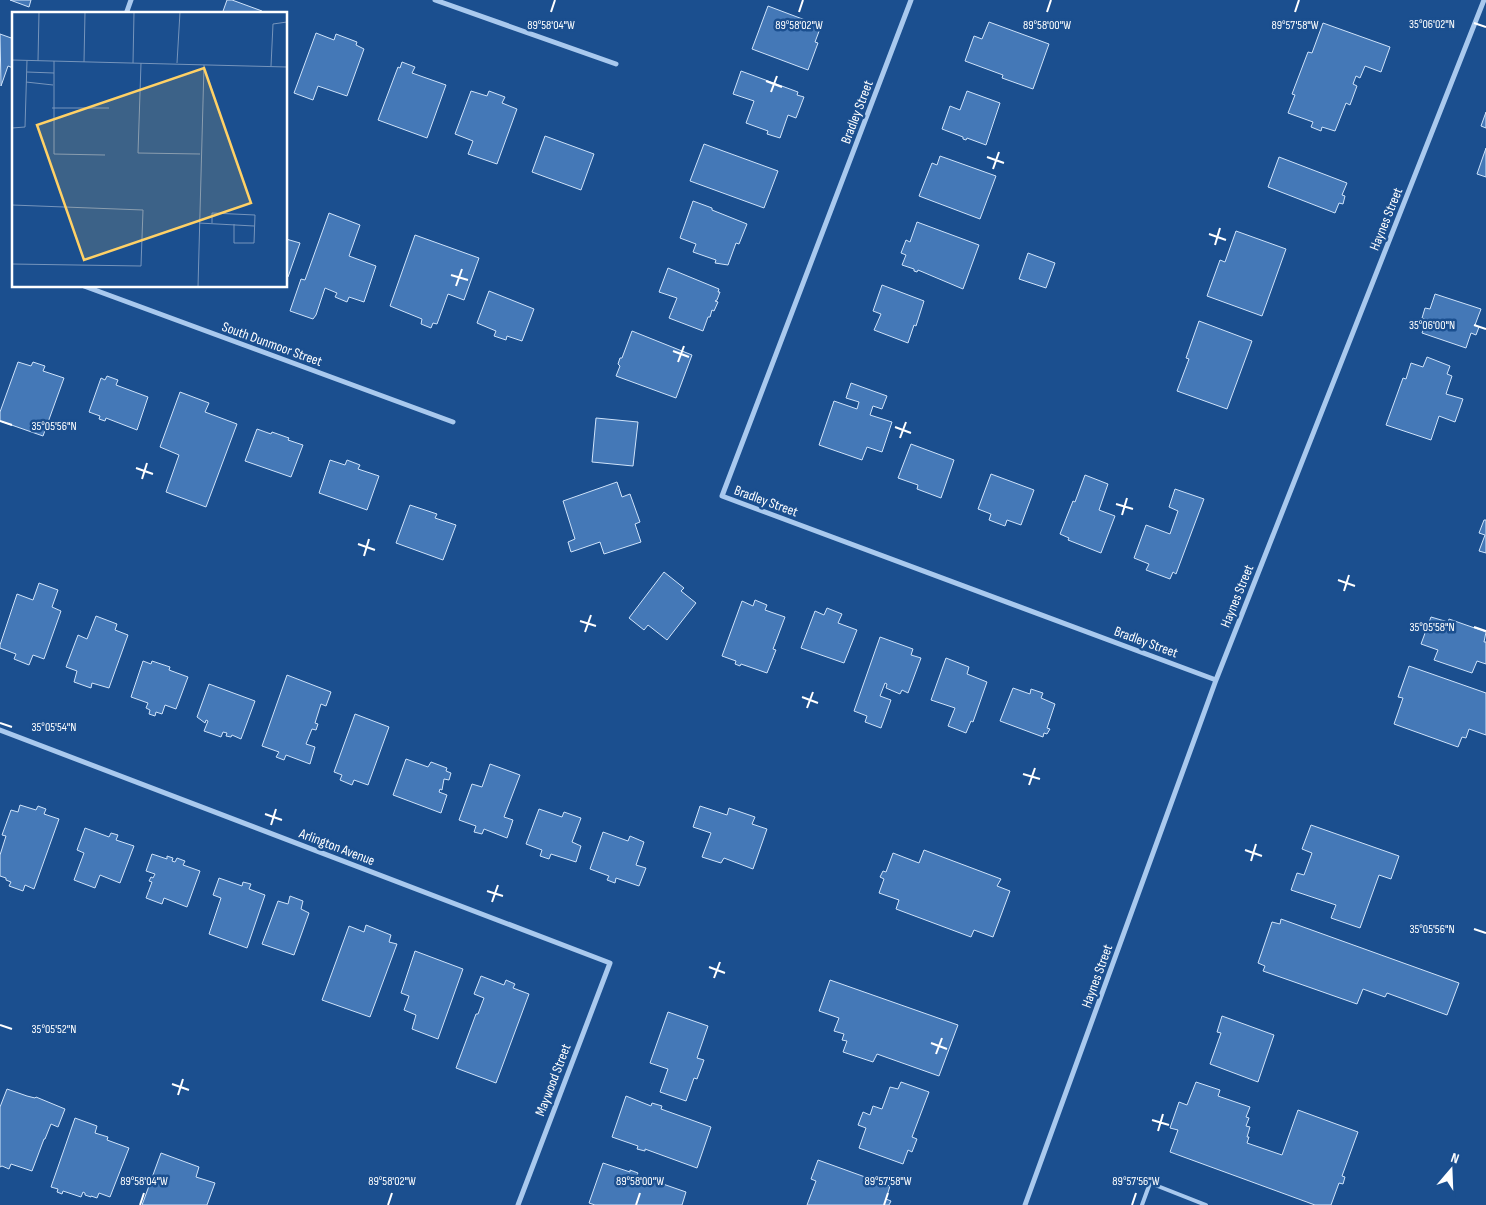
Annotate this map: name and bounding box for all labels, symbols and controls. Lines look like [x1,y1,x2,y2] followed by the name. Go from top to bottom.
[12,12,288,288] inset map
[1409,17,1455,32] text: 35°06'02"N
[527,18,575,33] text: 89°58'04"W
[775,18,823,33] text: 89°58'02"W
[1023,18,1071,33] text: 89°58'00"W
[1271,18,1319,33] text: 89°57'58"W
[837,78,877,146] street label: Bradley Street
[1366,185,1406,253] street label: Haynes Street
[220,318,324,370] street label: South Dunmoor Street
[1409,318,1455,333] text: 35°06'00"N
[31,419,77,434] text: 35°05'56"N
[732,482,800,520] street label: Bradley Street
[1217,562,1257,630] street label: Haynes Street
[1409,620,1455,635] text: 35°05'58"N
[1112,623,1180,661] street label: Bradley Street
[32,720,76,735] text: 35°05'54"N
[296,824,377,869] street label: Arlington Avenue
[1409,922,1455,937] text: 35°05'56"N
[1078,942,1116,1010] street label: Haynes Street
[32,1022,76,1037] text: 35°05'52"N
[531,1041,575,1119] street label: Maywood Street
[1426,1145,1476,1195] north arrow
[1449,1149,1461,1167] text: N
[120,1174,168,1189] text: 89°58'04"W
[368,1174,416,1189] text: 89°58'02"W
[616,1174,664,1189] text: 89°58'00"W
[864,1174,912,1189] text: 89°57'58"W
[1112,1174,1160,1189] text: 89°57'56"W

